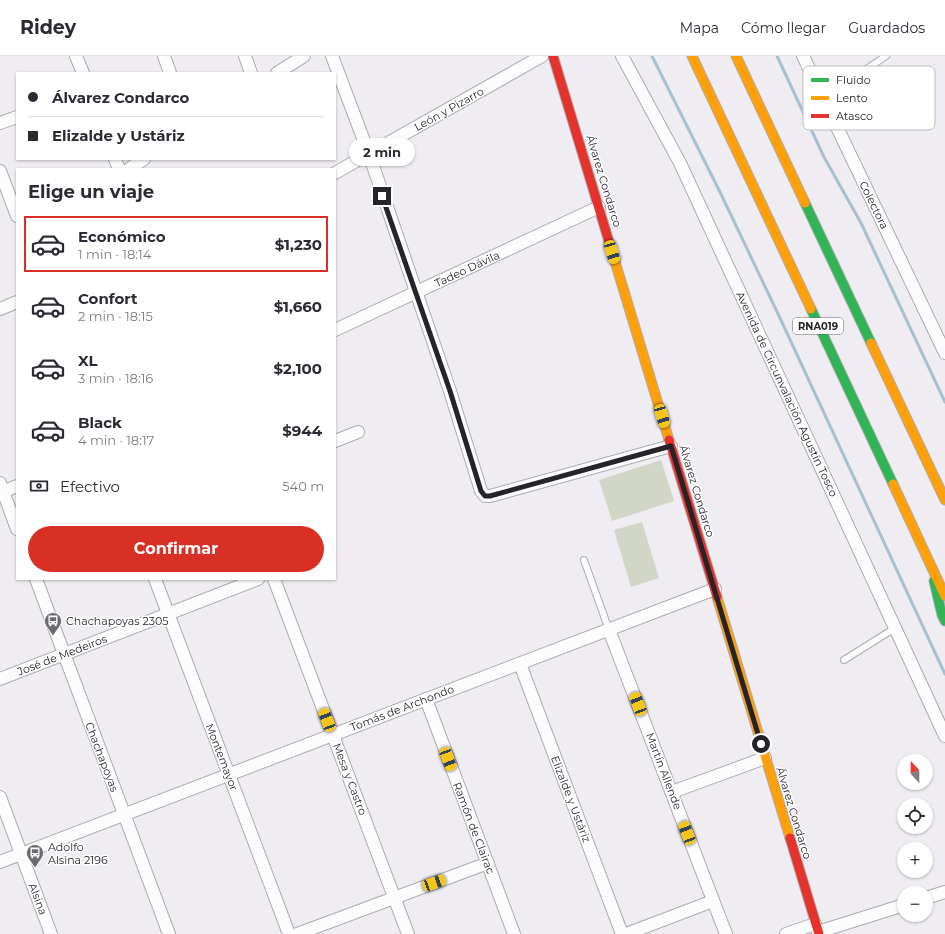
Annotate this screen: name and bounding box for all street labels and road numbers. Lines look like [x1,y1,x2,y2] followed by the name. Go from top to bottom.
[412,84,486,134] street label: León y Pizarro
[583,133,625,229] street label: Álvarez Condarco
[856,179,892,231] street label: Colectora
[432,248,502,290] street label: Tadeo Dávila
[733,289,841,499] street label: Avenida de Circunvalación Agustín Tosco
[793,318,843,334] road number: RNA019
[676,443,718,539] street label: Álvarez Condarco
[14,631,109,679] street label: José de Medeiros
[348,682,456,734] street label: Tomás de Archondo
[82,720,122,794] street label: Chachapoyas
[203,721,241,793] street label: Montemayor
[643,731,685,812] street label: Martín Allende
[330,741,370,817] street label: Mesa y Castro
[548,754,594,845] street label: Elizalde y Ustáriz
[773,765,815,861] street label: Álvarez Condarco
[450,780,498,876] street label: Ramón de Clairac
[26,881,50,917] street label: Alsina

